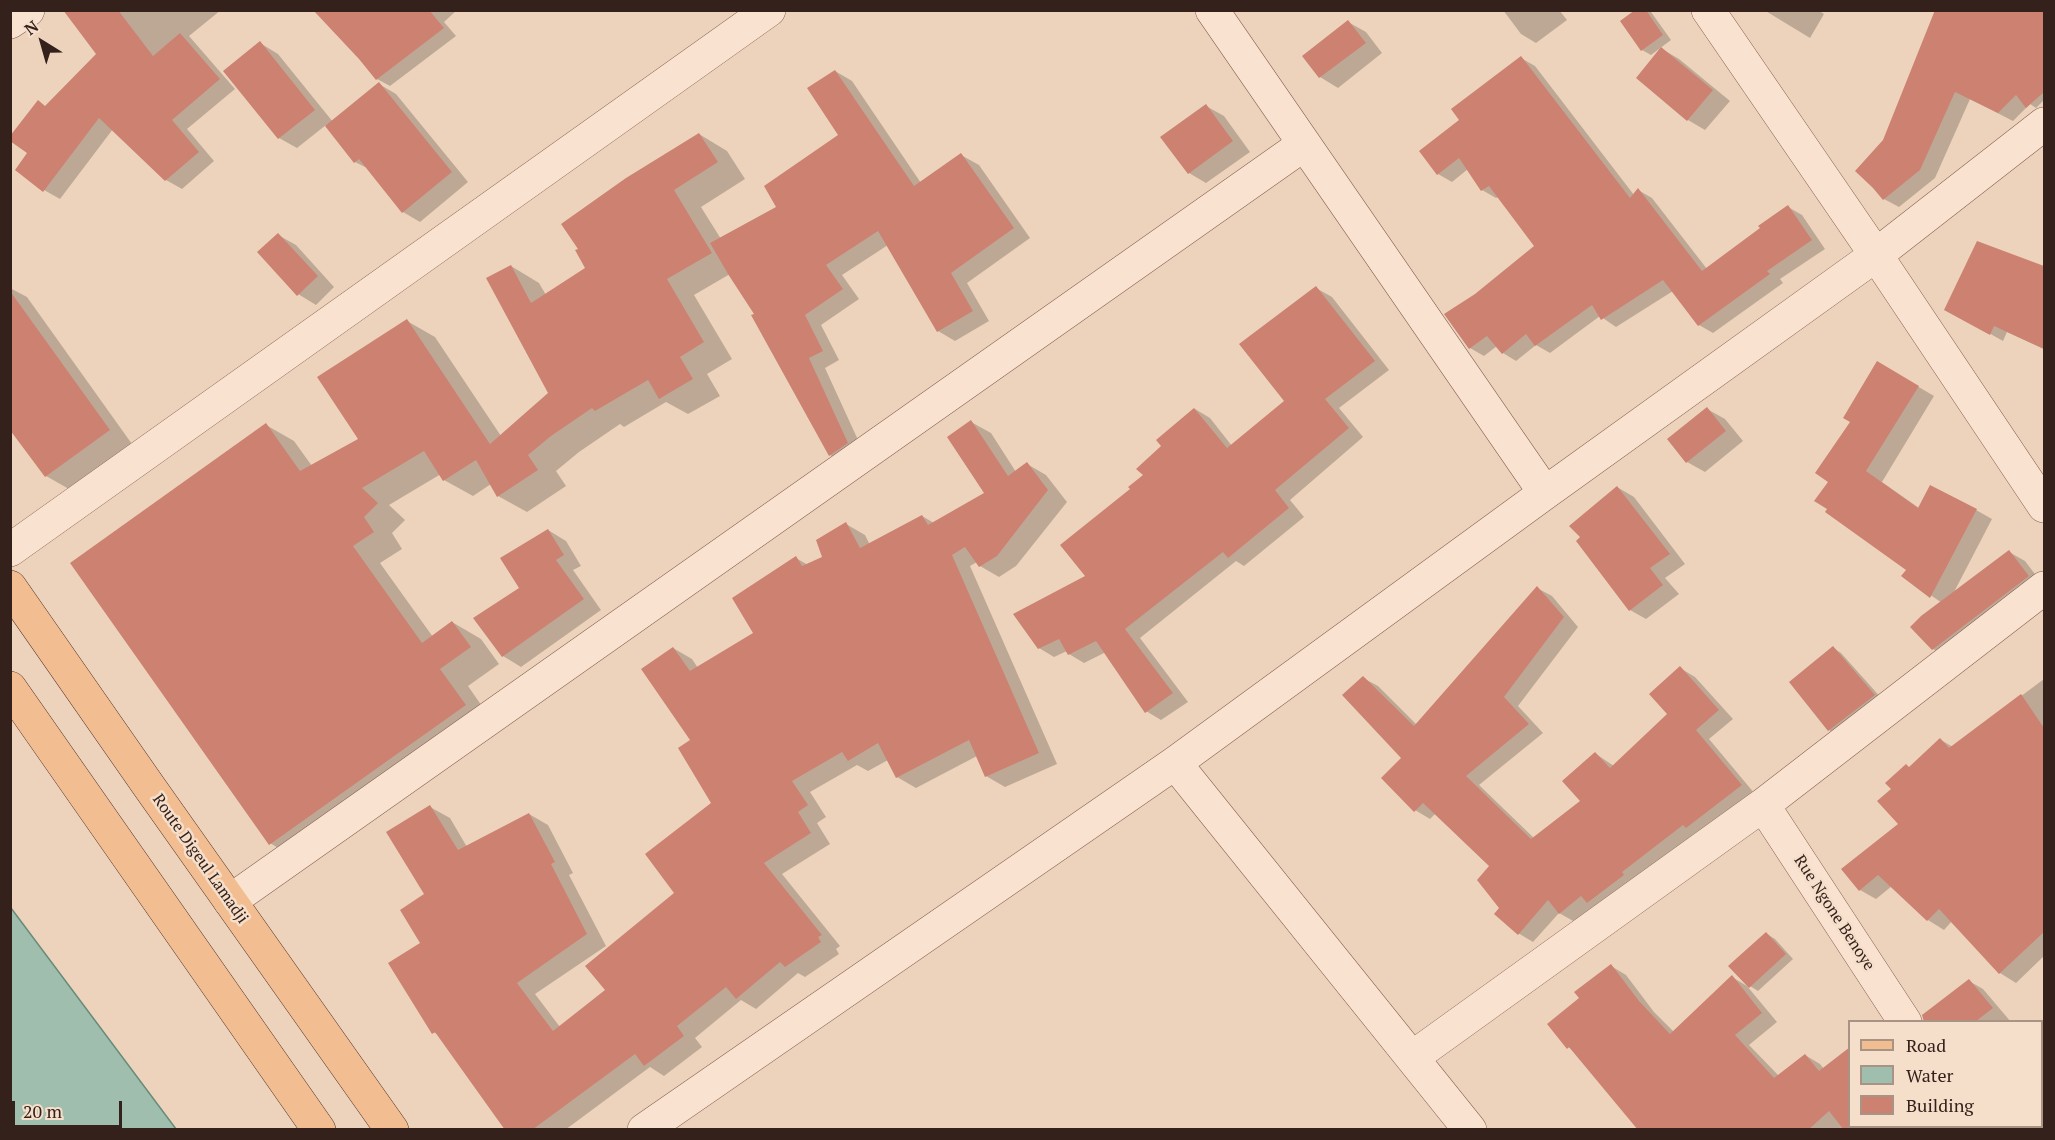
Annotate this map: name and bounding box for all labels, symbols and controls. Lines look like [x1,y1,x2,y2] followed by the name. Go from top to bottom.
[12,12,72,72] north arrow
[20,15,43,40] text: N
[148,791,252,927] street label: Route Digeul Lamadji
[1790,852,1878,974] street label: Rue Ngone Benoye
[1848,1020,2043,1128] legend
[1906,1033,1946,1057] text: Road
[1906,1063,1953,1087] text: Water
[15,1089,124,1127] scale bar
[1906,1093,1974,1117] text: Building
[23,1099,62,1123] text: 20 m

